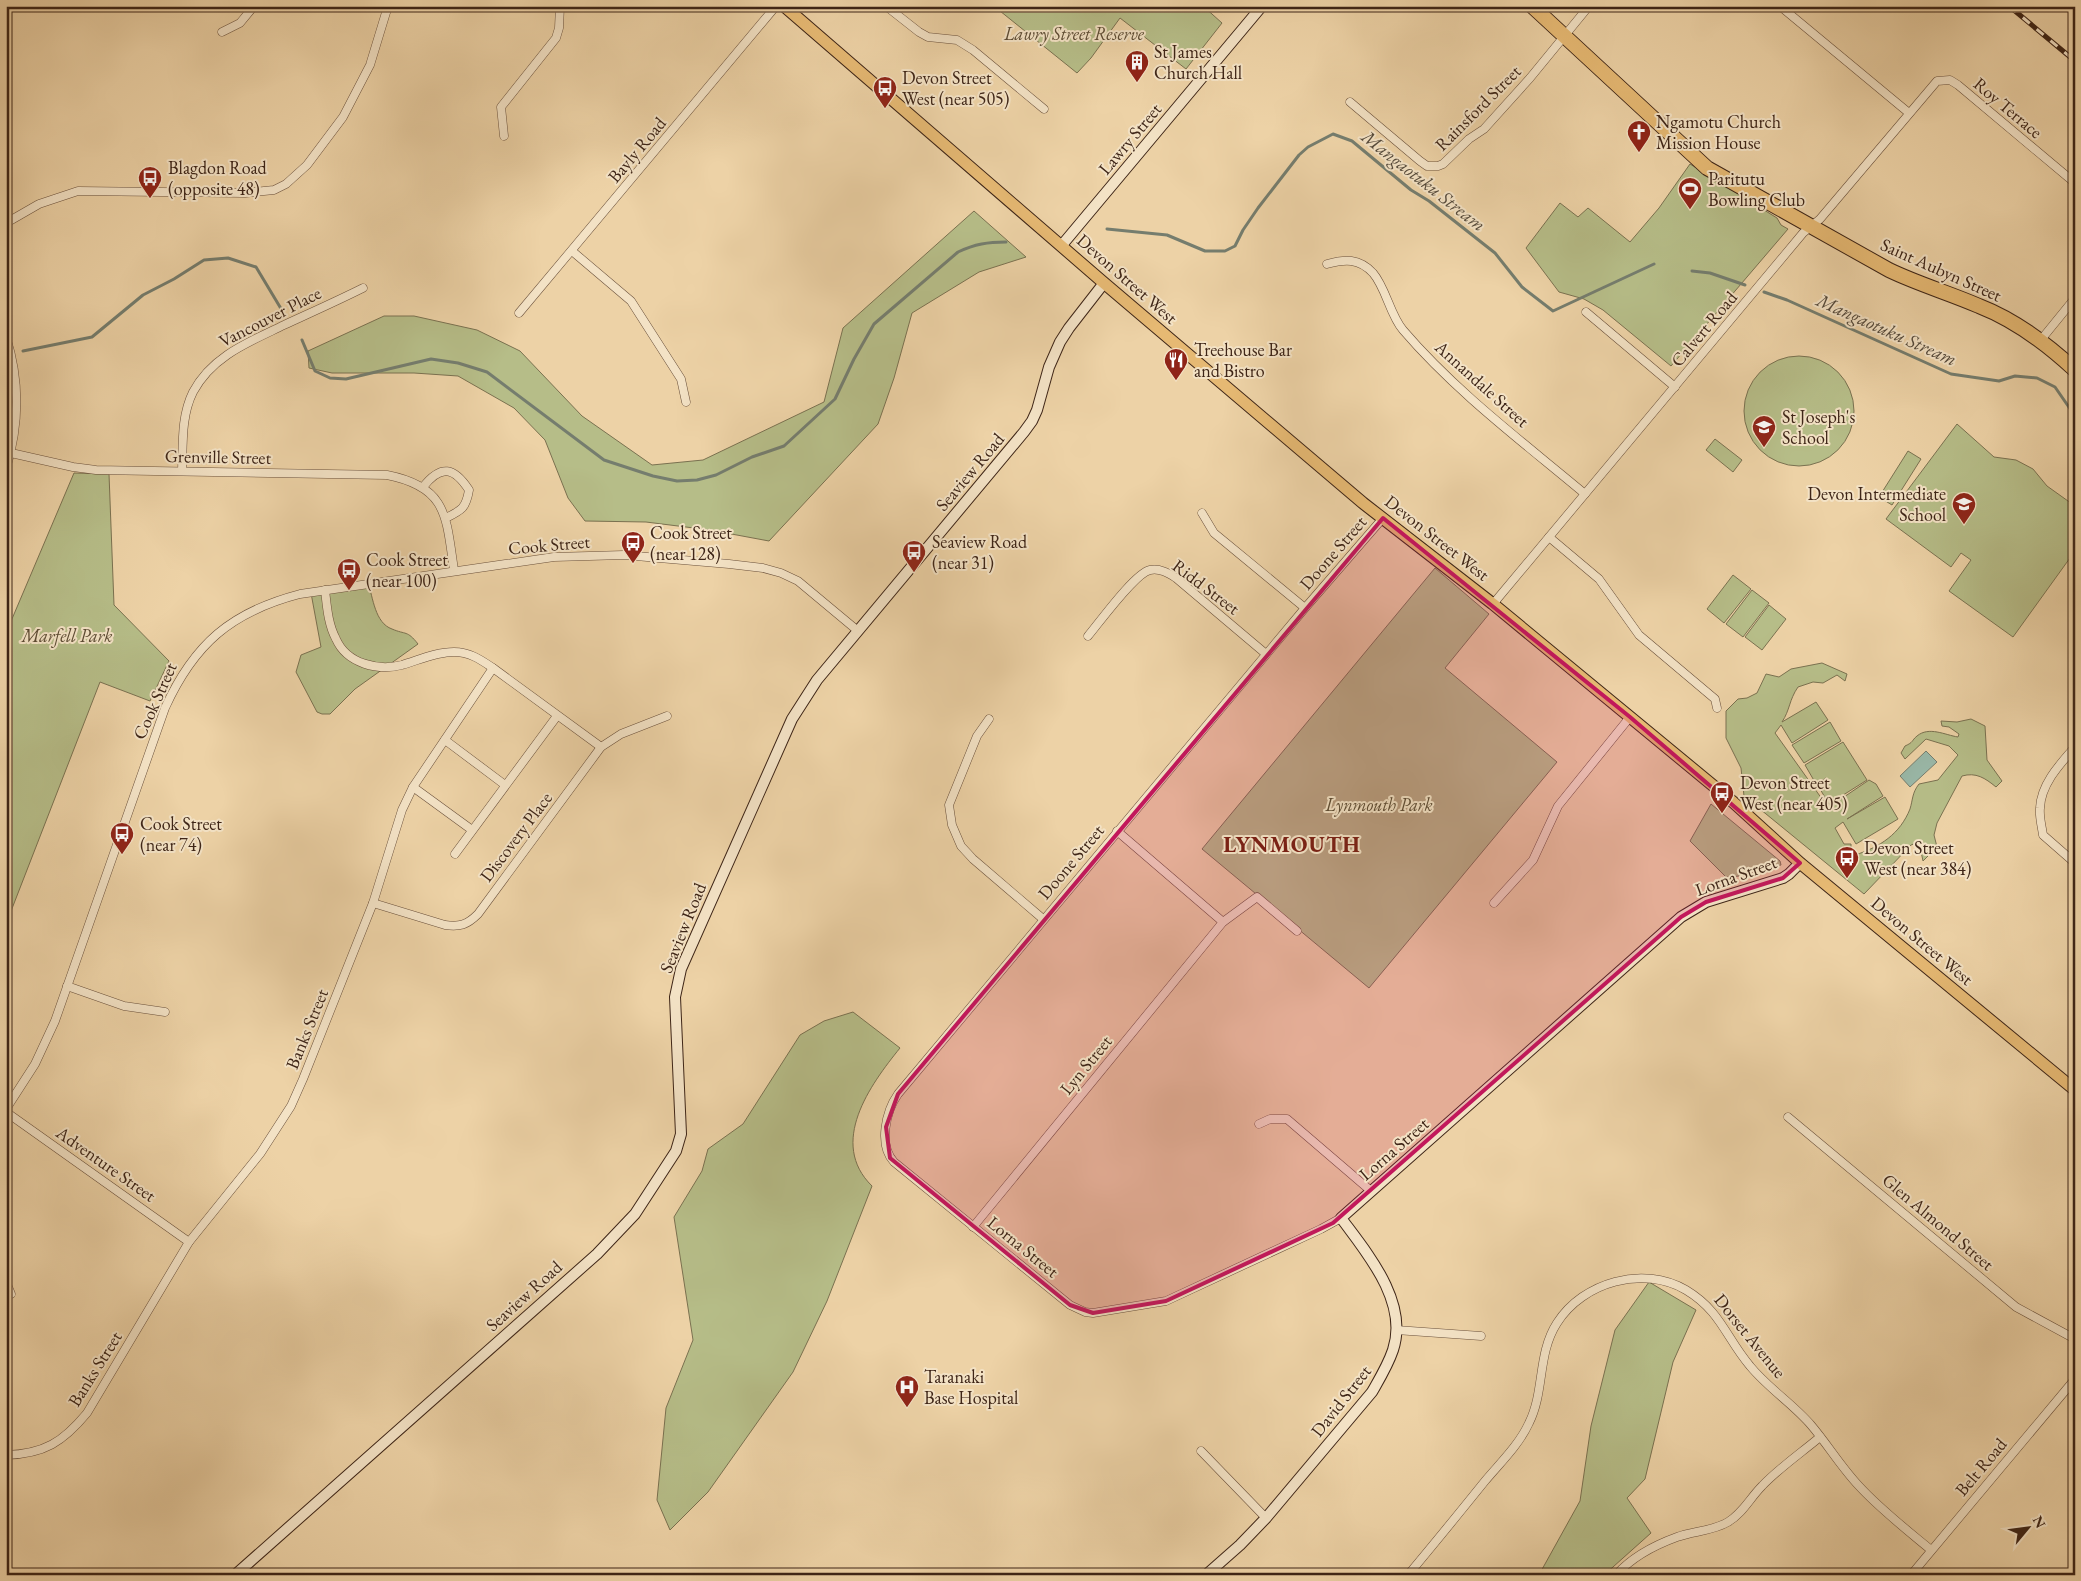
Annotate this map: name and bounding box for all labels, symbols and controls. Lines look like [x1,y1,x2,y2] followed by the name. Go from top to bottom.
[1003,22,1145,46] park label: Lawry Street Reserve
[1154,40,1242,84] place label: St James Church Hall
[1124,49,1150,83] building icon: St James Church Hall
[1430,60,1526,155] street label: Rainsford Street
[902,66,1009,110] place label: Devon Street West (near 505)
[1969,72,2048,143] street label: Roy Terrace
[872,75,898,109] bus stop icon: Devon Street West (near 505)
[1093,98,1167,179] street label: Lawry Street
[1656,110,1781,154] place label: Ngamotu Church Mission House
[602,111,671,187] street label: Bayly Road
[1626,119,1652,153] church icon: Ngamotu Church Mission House
[1356,124,1491,237] water label: Mangaotuku Stream
[168,156,268,200] place label: Blagdon Road (opposite 48)
[137,165,163,199] bus stop icon: Blagdon Road (opposite 48)
[1708,167,1805,211] place label: Paritutu Bowling Club
[1677,176,1703,210] sports icon: Paritutu Bowling Club
[1072,228,1183,329] street label: Devon Street West
[1877,233,2006,307] street label: Saint Aubyn Street
[215,281,325,352] street label: Vancouver Place
[1665,285,1742,371] street label: Calvert Road
[1812,287,1961,372] water label: Mangaotuku Stream
[1430,335,1534,432] street label: Annandale Street
[1194,338,1292,382] place label: Treehouse Bar and Bistro
[1163,347,1189,381] restaurant icon: Treehouse Bar and Bistro
[1782,405,1855,449] place label: St Joseph's School
[1751,414,1777,448] school or university icon: St Joseph's School
[930,427,1010,516] street label: Seaview Road
[165,444,272,469] street label: Grenville Street
[1807,482,1946,526] place label: Devon Intermediate School
[1380,490,1494,586] street label: Devon Street West
[1951,491,1977,525] school or university icon: Devon Intermediate School
[1294,511,1371,595] street label: Doone Street
[650,521,732,565] place label: Cook Street (near 128)
[507,529,591,560] street label: Cook Street
[620,530,646,564] bus stop icon: Cook Street (near 128)
[932,530,1028,574] place label: Seaview Road (near 31)
[901,539,927,573] bus stop icon: Seaview Road (near 31)
[366,548,448,592] place label: Cook Street (near 100)
[1168,554,1245,620] street label: Ridd Street
[336,557,362,591] bus stop icon: Cook Street (near 100)
[20,624,113,648] park label: Marfell Park
[127,658,182,743] street label: Cook Street
[1740,771,1847,815] place label: Devon Street West (near 405)
[1709,780,1735,814] bus stop icon: Devon Street West (near 405)
[474,787,557,886] street label: Discovery Place
[1324,793,1433,817] park label: Lynmouth Park
[140,812,222,856] place label: Cook Street (near 74)
[1033,819,1109,904] street label: Doone Street
[109,821,135,855] bus stop icon: Cook Street (near 74)
[1223,830,1361,859] district label: LYNMOUTH
[1864,836,1971,880] place label: Devon Street West (near 384)
[1834,845,1860,879] bus stop icon: Devon Street West (near 384)
[1692,850,1780,901] street label: Lorna Street
[654,879,711,976] street label: Seaview Road
[1867,891,1978,990] street label: Devon Street West
[280,985,333,1072] street label: Banks Street
[1055,1030,1117,1099] street label: Lyn Street
[1354,1112,1434,1185] street label: Lorna Street
[51,1120,161,1207] street label: Adventure Street
[1878,1168,1999,1275] street label: Glen Almond Street
[983,1211,1064,1283] street label: Lorna Street
[481,1255,567,1336] street label: Seaview Road
[1709,1289,1791,1383] street label: Dorset Avenue
[62,1326,127,1411] street label: Banks Street
[1305,1360,1376,1441] street label: David Street
[924,1365,1018,1409] place label: Taranaki Base Hospital
[894,1374,920,1408] hospital icon: Taranaki Base Hospital
[1950,1432,2012,1500] street label: Belt Road
[2004,1504,2054,1554] north arrow
[2029,1512,2050,1532] text: N

